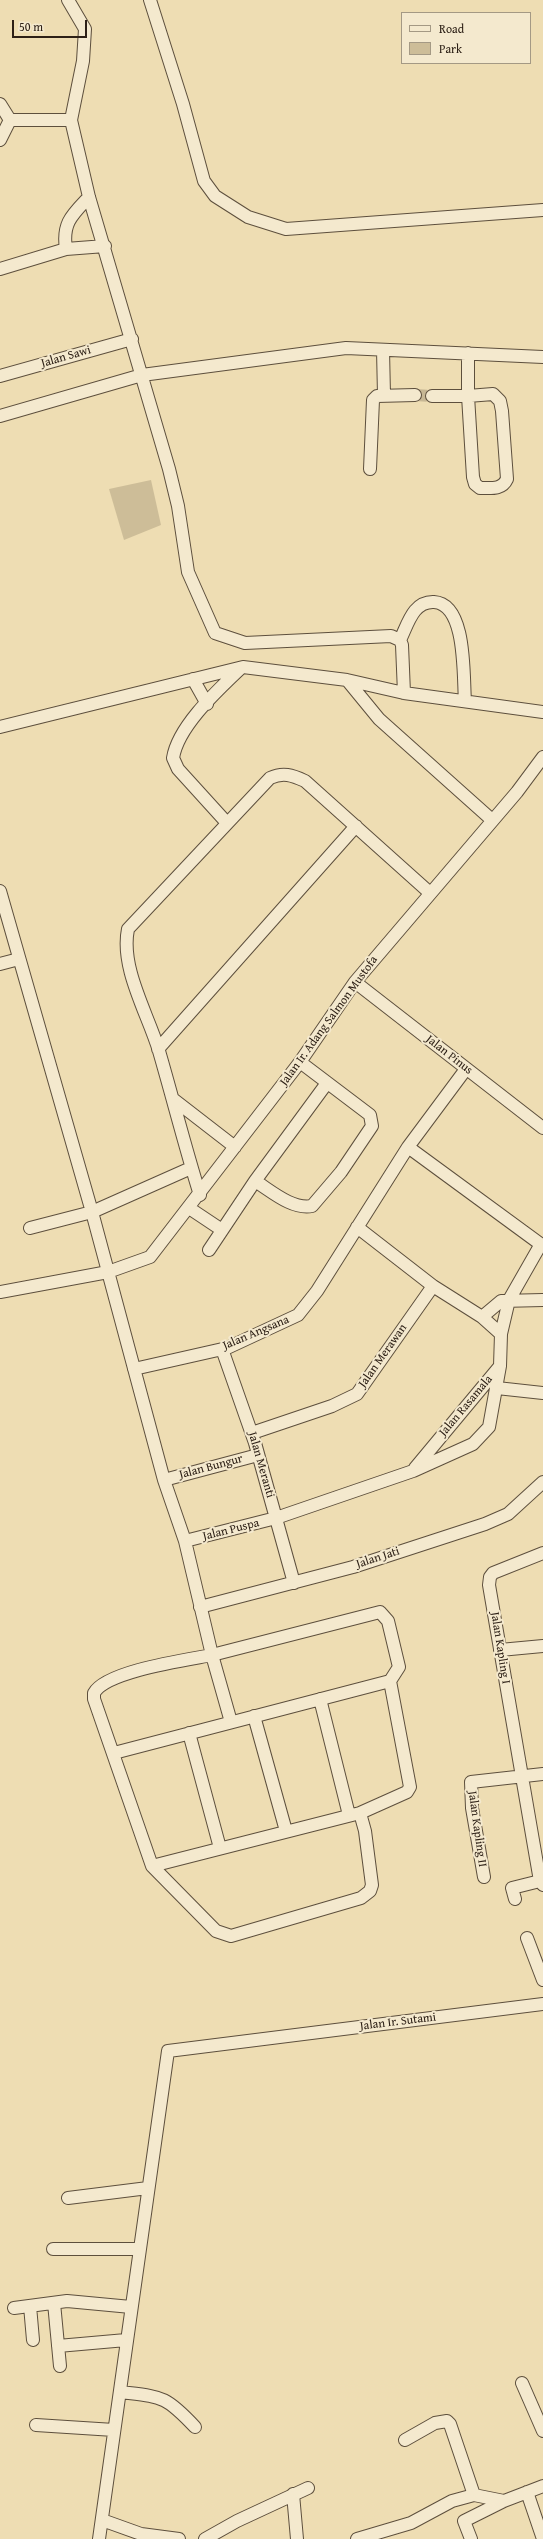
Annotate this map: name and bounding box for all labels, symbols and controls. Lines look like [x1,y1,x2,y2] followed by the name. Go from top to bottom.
[14,12,89,38] scale bar
[401,12,531,64] legend
[19,18,43,35] text: 50 m
[439,20,464,37] text: Road
[439,40,462,57] text: Park
[39,343,93,371] street label: Jalan Sawi
[277,953,381,1089] street label: Jalan Ir. Adang Salmon Mustofa
[423,1032,475,1078] street label: Jalan Pinus
[221,1313,291,1353] street label: Jalan Angsana
[356,1321,410,1391] street label: Jalan Merawan
[436,1372,496,1440] street label: Jalan Rasamala
[245,1430,277,1500] street label: Jalan Meranti
[178,1452,244,1482] street label: Jalan Bungur
[201,1516,261,1544] street label: Jalan Puspa
[354,1544,402,1572] street label: Jalan Jati
[487,1611,513,1685] street label: Jalan Kapling I
[465,1790,489,1868] street label: Jalan Kapling II
[359,2010,437,2034] street label: Jalan Ir. Sutami

